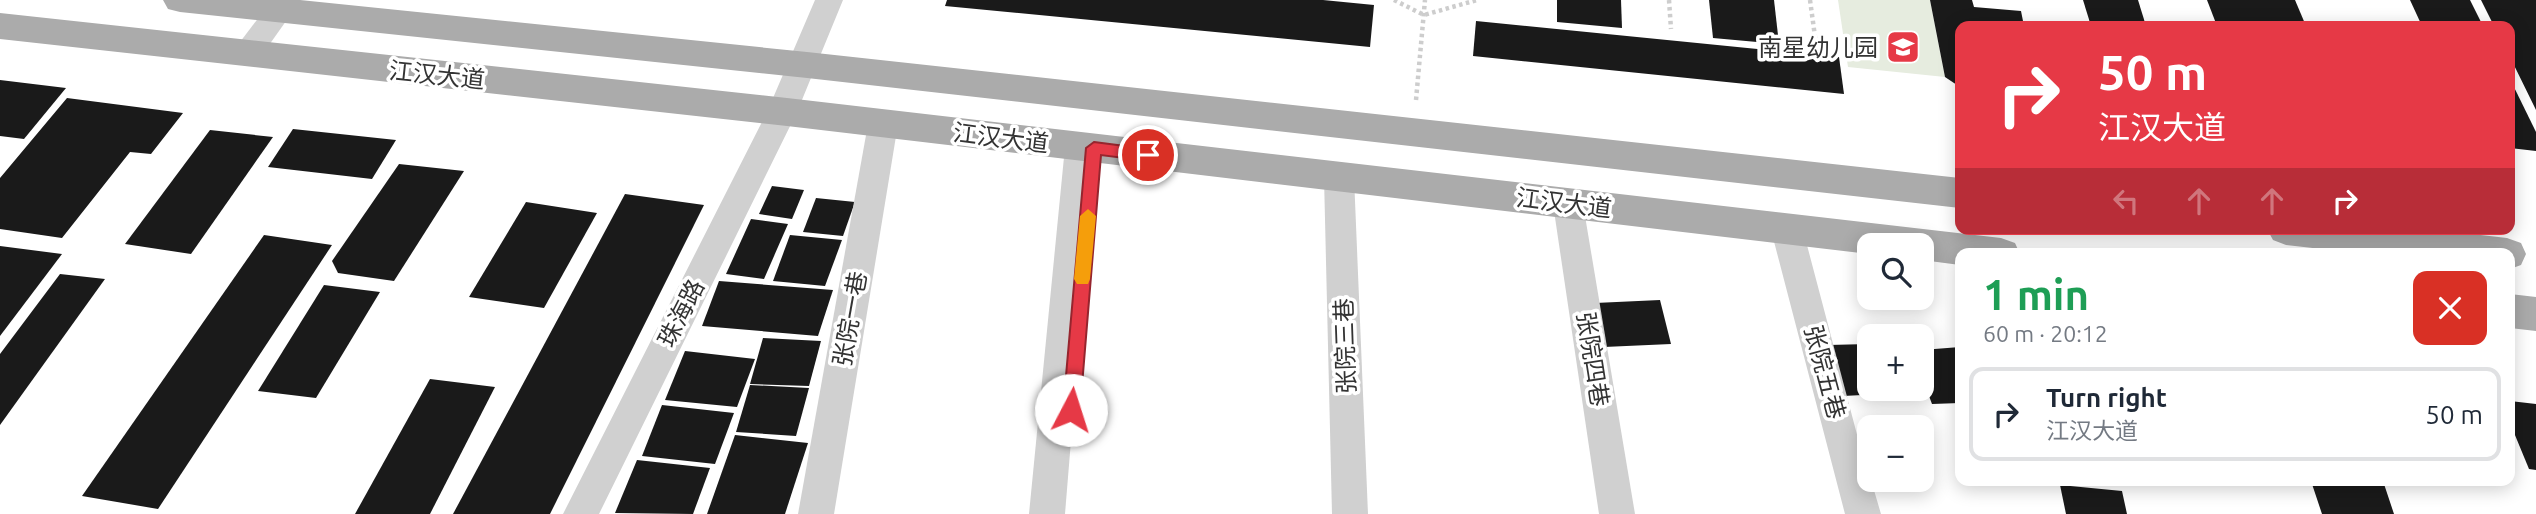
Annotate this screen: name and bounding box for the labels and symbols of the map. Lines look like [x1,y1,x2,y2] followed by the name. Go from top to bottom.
[1884,28,1922,66] school or university icon: 南星幼儿园
[1758,34,1878,61] place label: 南星幼儿园
[388,57,486,93] street label: 江汉大道
[952,119,1050,157] street label: 江汉大道
[1118,125,1178,185] pin
[1515,184,1613,222] street label: 江汉大道
[828,269,872,369] street label: 张院一巷
[653,275,709,351] street label: 珠海路
[1330,298,1360,394] street label: 张院三巷
[1572,309,1614,409] street label: 张院四巷
[1800,322,1850,422] street label: 张院五巷
[1034,373,1108,447] position arrow

